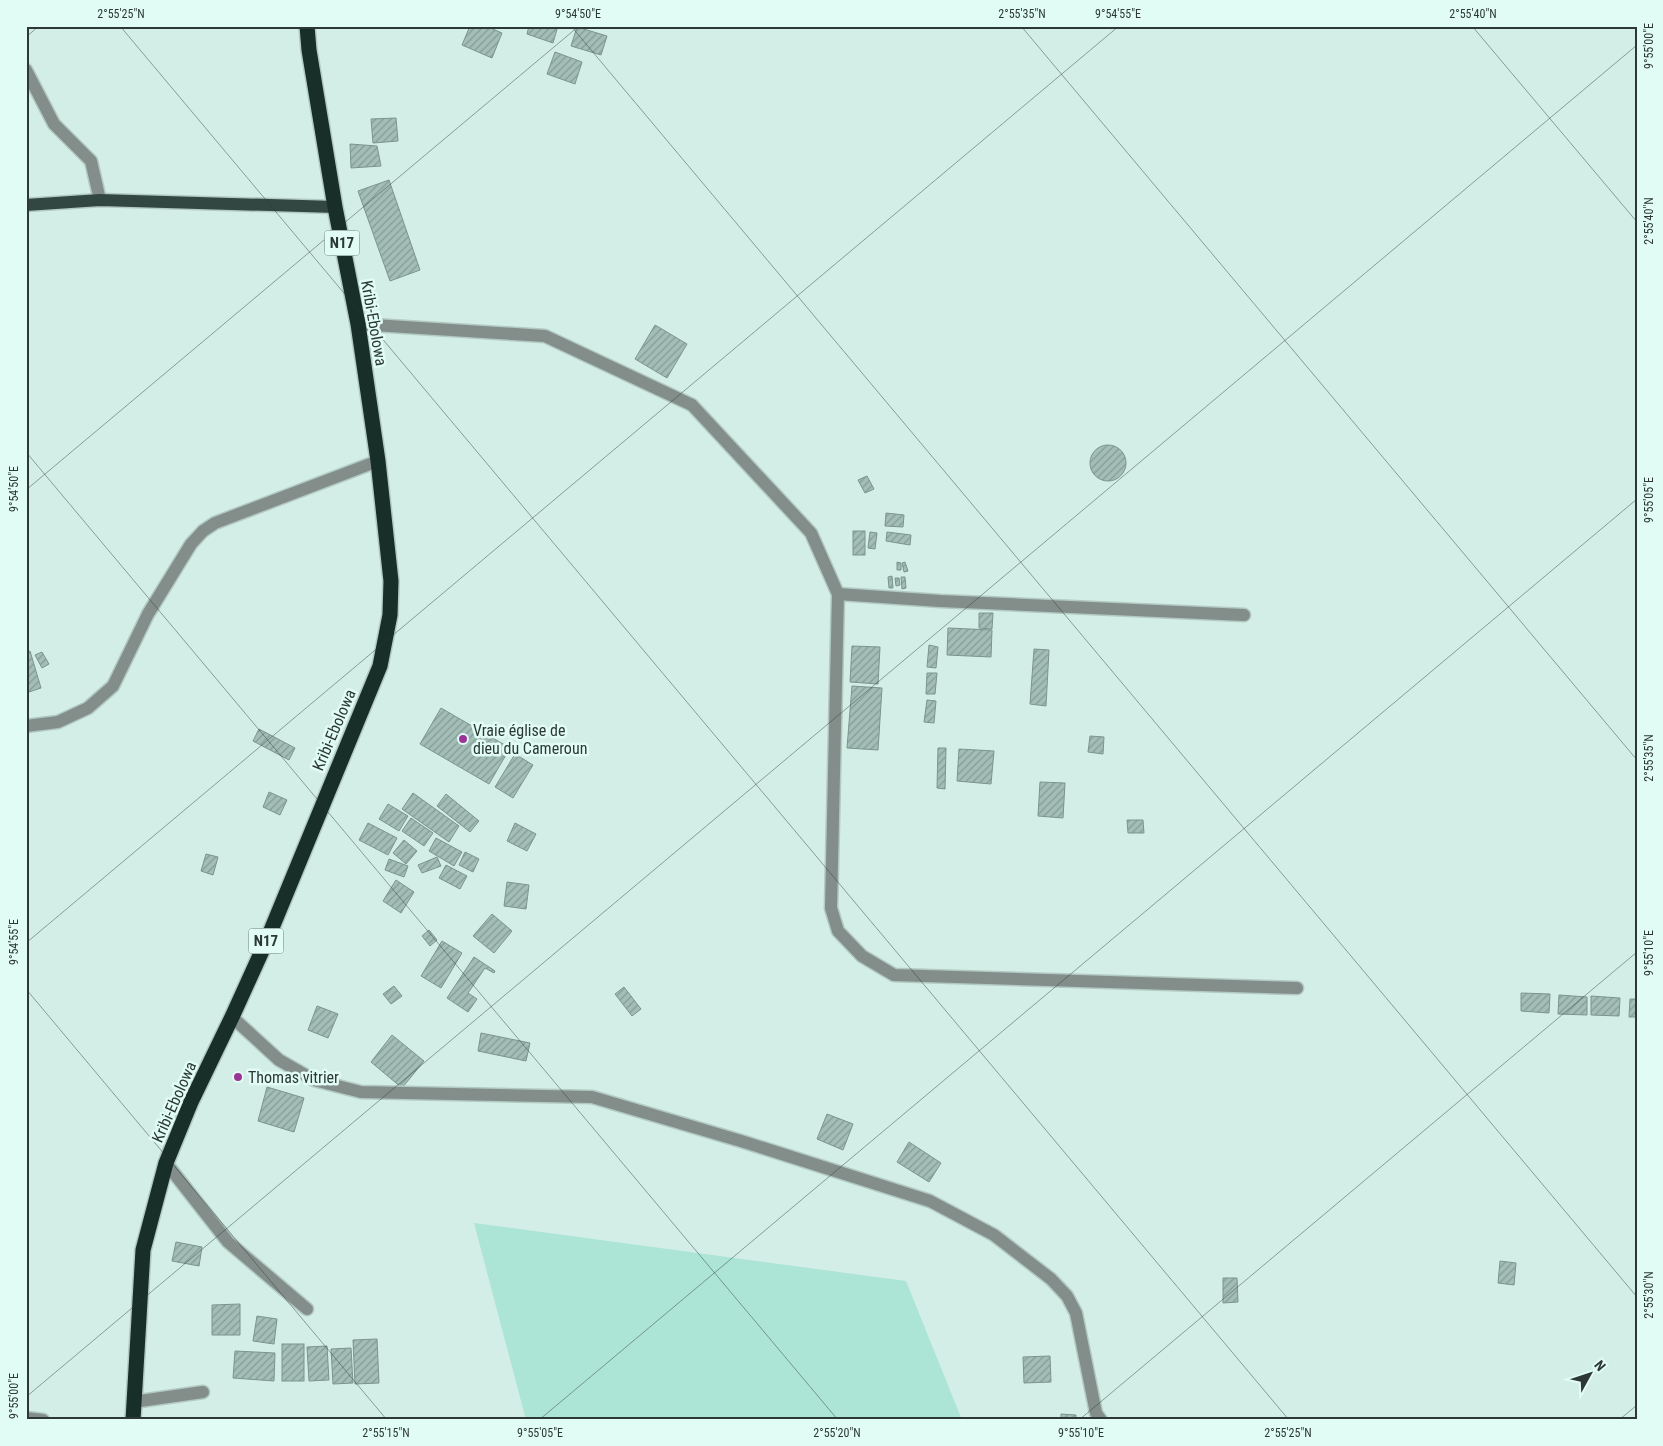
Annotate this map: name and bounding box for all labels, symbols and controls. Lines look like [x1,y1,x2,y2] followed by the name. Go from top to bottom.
[97,7,145,21] text: 2°55'25"N
[555,7,601,21] text: 9°54'50"E
[998,7,1046,21] text: 2°55'35"N
[1095,7,1141,21] text: 9°54'55"E
[1449,7,1497,21] text: 2°55'40"N
[1642,23,1656,69] text: 9°55'00"E
[1642,197,1656,245] text: 2°55'40"N
[324,230,360,256] road number: N17
[357,279,391,367] street label: Kribi-Ebolowa
[7,466,21,512] text: 9°54'50"E
[1642,477,1656,523] text: 9°55'05"E
[308,686,360,774] street label: Kribi-Ebolowa
[473,721,587,758] place label: Vraie église de dieu du Cameroun
[457,733,469,745] marker: Vraie église de dieu du Cameroun
[1642,734,1656,782] text: 2°55'35"N
[7,919,21,965] text: 9°54'55"E
[248,928,284,954] road number: N17
[1642,930,1656,976] text: 9°55'10"E
[148,1059,200,1145] street label: Kribi-Ebolowa
[248,1068,339,1087] place label: Thomas vitrier
[232,1071,244,1083] marker: Thomas vitrier
[1642,1271,1656,1319] text: 2°55'30"N
[1566,1348,1616,1398] north arrow
[1591,1357,1609,1374] text: N
[7,1373,21,1419] text: 9°55'00"E
[362,1426,410,1440] text: 2°55'15"N
[517,1426,563,1440] text: 9°55'05"E
[813,1426,861,1440] text: 2°55'20"N
[1058,1426,1104,1440] text: 9°55'10"E
[1264,1426,1312,1440] text: 2°55'25"N

